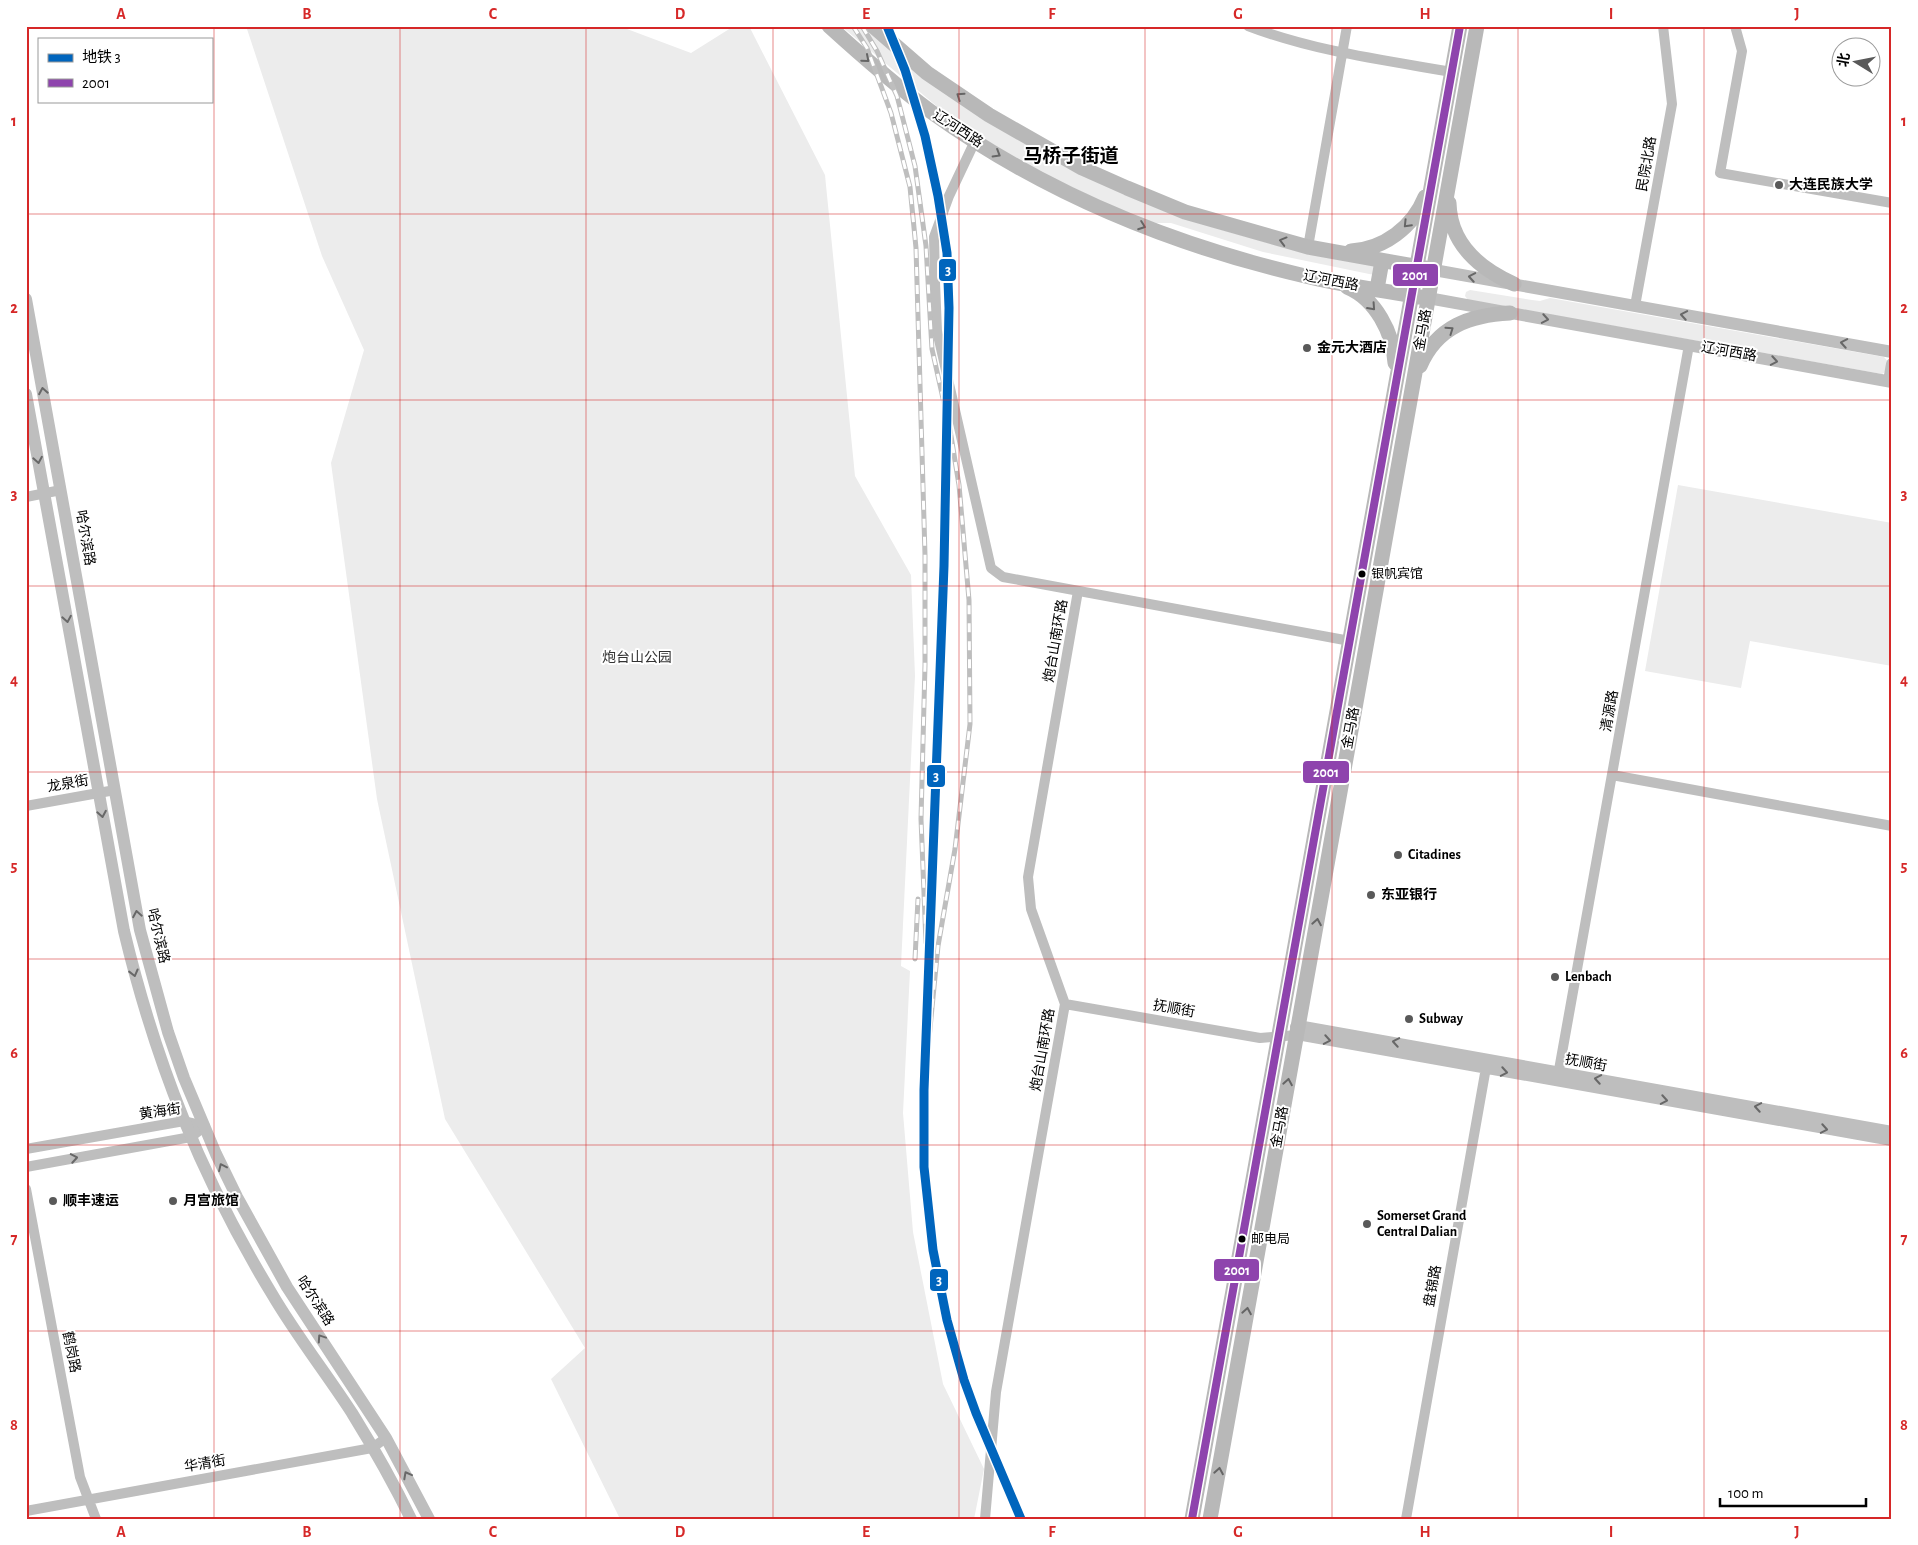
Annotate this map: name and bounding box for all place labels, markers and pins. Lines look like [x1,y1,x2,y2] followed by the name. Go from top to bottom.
[1789,177,1873,192] place label: 大连民族大学
[1773,179,1785,191] marker: 大连民族大学
[1317,339,1387,355] place label: 金元大酒店
[1301,342,1313,354] marker: 金元大酒店
[1371,566,1423,581] place label: 银帆宾馆
[1357,569,1367,579] marker: 银帆宾馆
[1408,848,1461,862] place label: Citadines
[1392,849,1404,861] marker: Citadines
[1381,887,1437,902] place label: 东亚银行
[1365,889,1377,901] marker: 东亚银行
[1565,970,1612,984] place label: Lenbach
[1549,971,1561,983] marker: Lenbach
[1419,1012,1464,1026] place label: Subway
[1403,1013,1415,1025] marker: Subway
[183,1192,239,1208] place label: 月宫旅馆
[63,1193,119,1208] place label: 顺丰速运
[47,1195,59,1207] marker: 顺丰速运
[167,1195,179,1207] marker: 月宫旅馆
[1377,1209,1467,1239] place label: Somerset Grand Central Dalian
[1361,1218,1373,1230] marker: Somerset Grand Central Dalian
[1251,1232,1290,1246] place label: 邮电局
[1237,1234,1247,1244] marker: 邮电局

